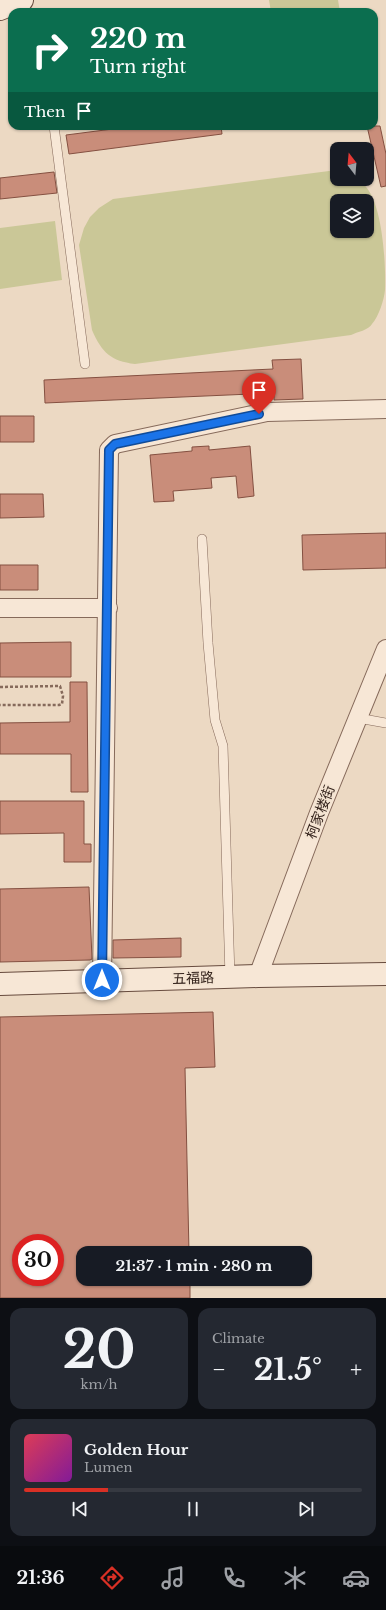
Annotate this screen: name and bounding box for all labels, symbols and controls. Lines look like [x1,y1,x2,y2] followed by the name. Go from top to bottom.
[90,21,186,56] text: 220 m
[24,24,76,76] icon: right
[90,56,186,78] text: Turn right
[73,100,95,122] icon: arrive
[24,102,65,121] text: Then
[330,142,374,186] north arrow
[330,142,374,238] map controls
[330,194,374,238] button: layers
[242,373,276,414] pin
[248,379,270,401] icon: arrive
[302,783,338,841] street label: 柯家楼街
[81,959,123,1001] position arrow
[172,968,214,988] street label: 五福路
[12,1234,64,1286] speed limit sign: 30
[116,1256,272,1275] text: 21:37 · 1 min · 280 m
[62,1318,136,1382] text: 20
[212,1330,265,1347] text: Climate
[254,1351,322,1388] text: 21.5°
[212,1356,226,1383] text: −
[350,1356,362,1383] text: +
[81,1376,117,1393] text: km/h
[84,1440,188,1459] text: Golden Hour
[84,1459,133,1476] text: Lumen
[69,1498,91,1520] icon: previous
[182,1498,204,1520] icon: pause
[295,1498,317,1520] icon: next
[98,1564,126,1592] icon: directions
[159,1564,187,1592] icon: music
[220,1564,248,1592] icon: phone
[281,1564,309,1592] icon: climate
[342,1564,370,1592] icon: car
[16,1567,65,1589] text: 21:36

